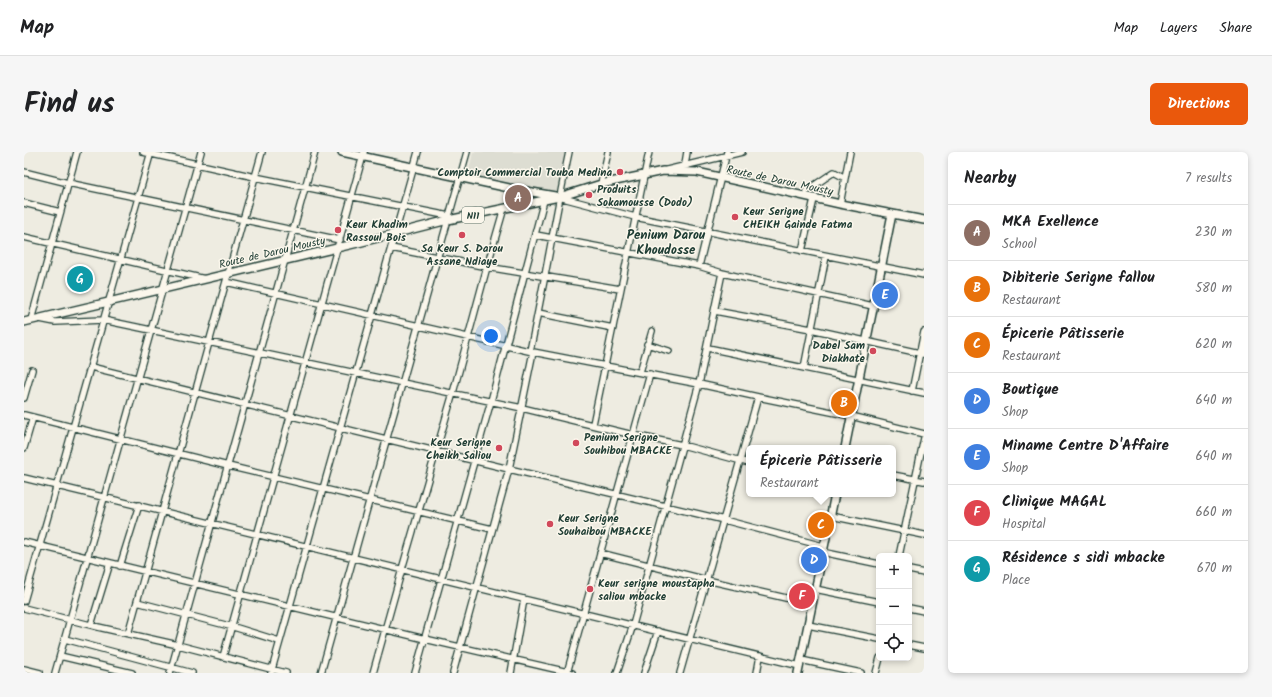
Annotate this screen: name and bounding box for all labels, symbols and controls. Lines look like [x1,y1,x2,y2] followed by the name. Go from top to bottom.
[20,13,54,43] text: Map
[1114,17,1138,39] text: Map
[1160,17,1198,39] text: Layers
[1220,17,1252,39] text: Share
[24,82,115,127] text: Find us
[1150,83,1248,125] button: Directions
[725,161,836,201] street label: Route de Darou Mousty
[437,164,612,182] place label: Comptoir Commercial Touba Medina
[964,165,1016,192] text: Nearby
[615,167,625,177] marker: Comptoir Commercial Touba Medina
[1185,168,1232,189] text: 7 results
[597,181,693,212] place label: Produits Sokamousse (Dodo)
[505,183,531,213] pin: A
[584,190,594,200] marker: Produits Sokamousse (Dodo)
[743,203,853,234] place label: Keur Serigne CHEIKH Gainde Fatma
[462,207,484,223] road number: N11
[1002,210,1099,234] text: MKA Exellence
[730,212,740,222] marker: Keur Serigne CHEIKH Gainde Fatma
[346,216,408,247] place label: Keur Khadim Rassoul Bois
[973,222,981,243] text: A
[1195,222,1232,243] text: 230 m
[333,225,343,235] marker: Keur Khadim Rassoul Bois
[627,225,706,261] district label: Penium Darou Khoudosse
[457,230,467,240] marker: Sa Keur S. Darou Assane Ndiaye
[217,232,328,274] street label: Route de Darou Mousty
[1002,234,1037,255] text: School
[421,240,503,271] place label: Sa Keur S. Darou Assane Ndiaye
[67,264,93,294] pin: G
[1002,266,1155,290] text: Dibiterie Serigne fallou
[973,278,981,299] text: B
[1195,278,1232,299] text: 580 m
[872,280,898,310] pin: E
[1002,290,1061,311] text: Restaurant
[1002,322,1124,346] text: Épicerie Pâtisserie
[481,326,501,346] your location
[973,334,981,355] text: C
[1195,334,1232,355] text: 620 m
[813,337,866,368] place label: Dabel Sam Diakhate
[868,346,878,356] marker: Dabel Sam Diakhate
[1002,346,1061,367] text: Restaurant
[1002,378,1059,402] text: Boutique
[831,388,857,418] pin: B
[973,390,981,411] text: D
[1196,390,1232,411] text: 640 m
[1002,402,1028,423] text: Shop
[584,429,673,460] place label: Penium Serigne Souhibou MBACKE
[426,434,492,465] place label: Keur Serigne Cheikh Saliou
[1002,434,1169,458] text: Miname Centre D'Affaire
[571,438,581,448] marker: Penium Serigne Souhibou MBACKE
[494,443,504,453] marker: Keur Serigne Cheikh Saliou
[746,445,896,497] popup
[973,446,981,467] text: E
[1196,446,1232,467] text: 640 m
[760,449,882,473] text: Épicerie Pâtisserie
[1002,458,1028,479] text: Shop
[760,473,819,494] text: Restaurant
[1002,490,1107,514] text: Clinique MAGAL
[973,502,981,523] text: F
[1195,502,1232,523] text: 660 m
[558,510,652,541] place label: Keur Serigne Souhaibou MBACKE
[808,510,834,540] pin: C
[1002,514,1046,535] text: Hospital
[545,519,555,529] marker: Keur Serigne Souhaibou MBACKE
[801,545,827,575] pin: D
[1002,546,1165,570] text: Résidence s sidi mbacke
[876,553,912,661] map controls
[876,553,912,589] button: +
[973,558,981,579] text: G
[1197,558,1232,579] text: 670 m
[1002,570,1030,591] text: Place
[598,575,715,606] place label: Keur serigne moustapha saliou mbacke
[789,581,815,611] pin: F
[585,584,595,594] marker: Keur serigne moustapha saliou mbacke
[876,589,912,625] button: −
[876,625,912,661] button: locate

